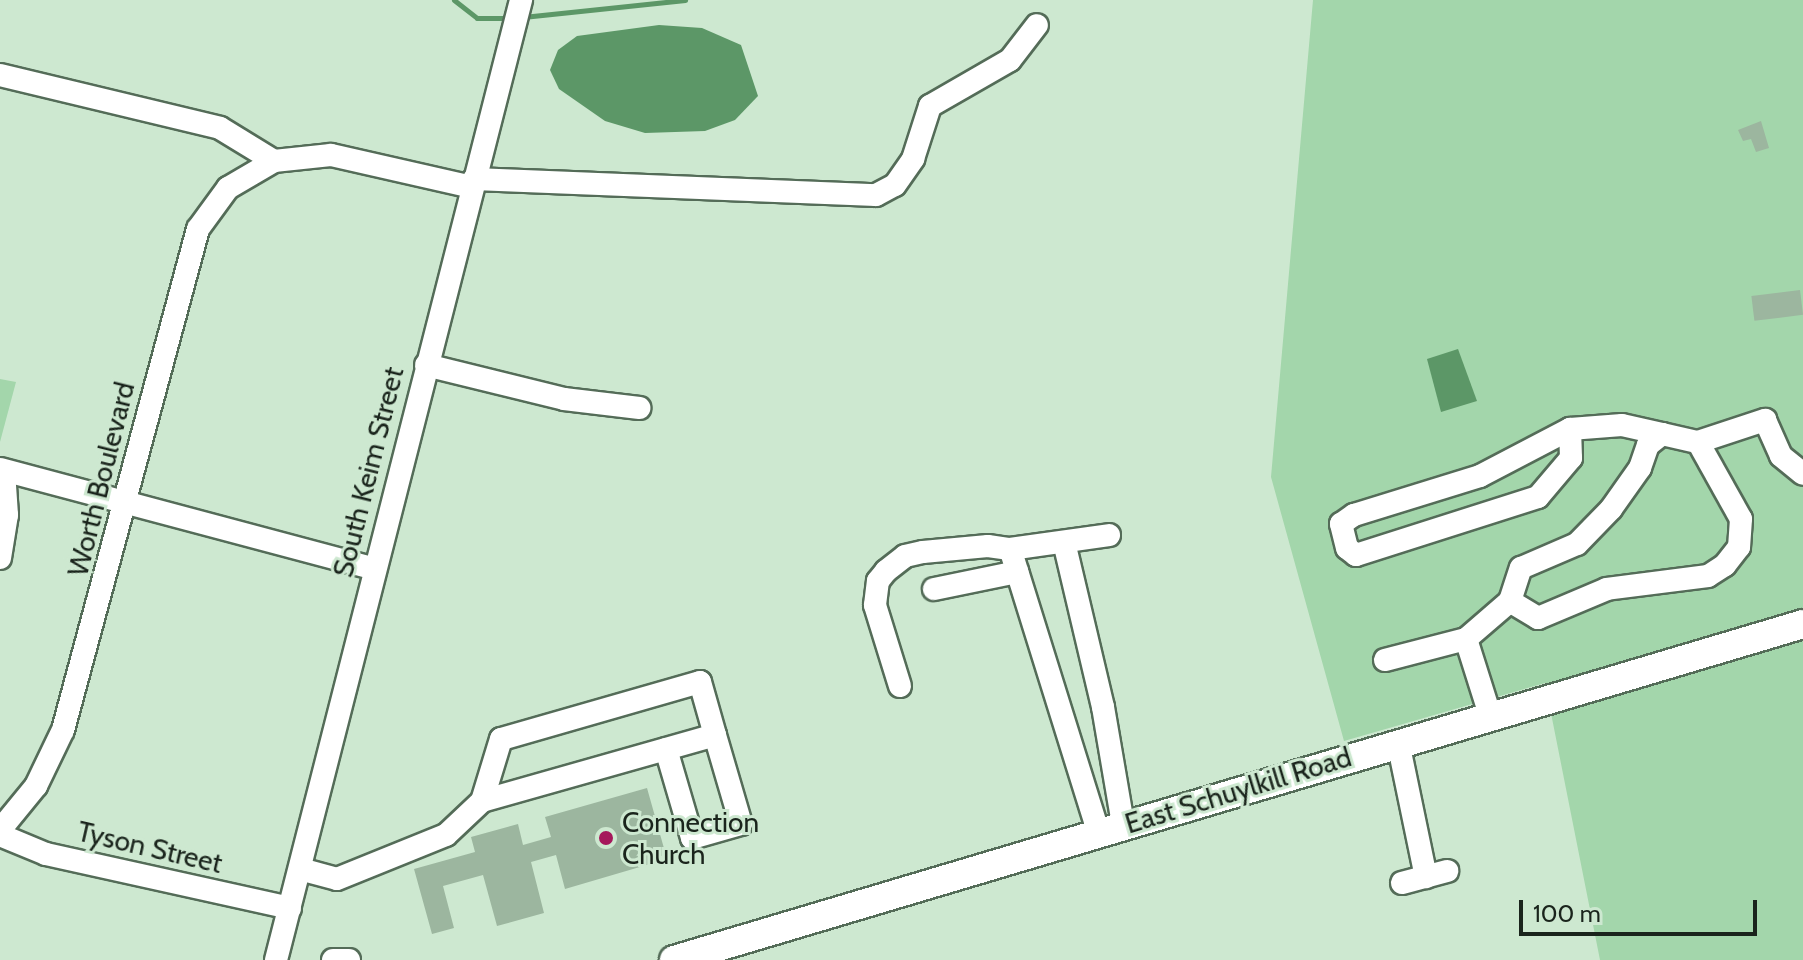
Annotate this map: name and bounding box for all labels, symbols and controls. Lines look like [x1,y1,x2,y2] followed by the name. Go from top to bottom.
[326,363,410,581] street label: South Keim Street
[61,378,141,580] street label: Worth Boulevard
[1121,740,1355,840] street label: East Schuylkill Road
[622,805,759,871] place label: Connection Church
[74,814,226,880] street label: Tyson Street
[597,829,615,847] marker: Connection Church
[1523,884,1761,934] scale bar
[1533,899,1601,928] text: 100 m

